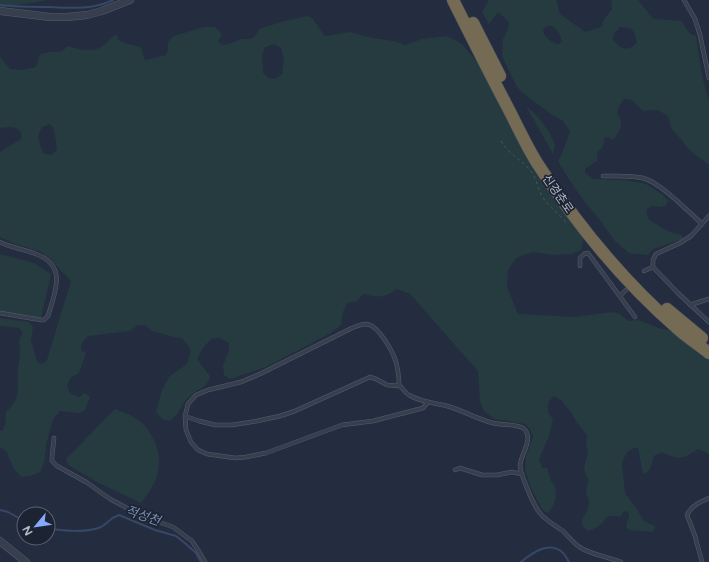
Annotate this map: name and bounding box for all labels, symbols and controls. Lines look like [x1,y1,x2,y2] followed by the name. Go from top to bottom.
[540,172,576,216] street label: 신경춘로
[123,503,163,530] water label: 적성천
[16,506,56,546] north arrow
[20,524,36,538] text: N

